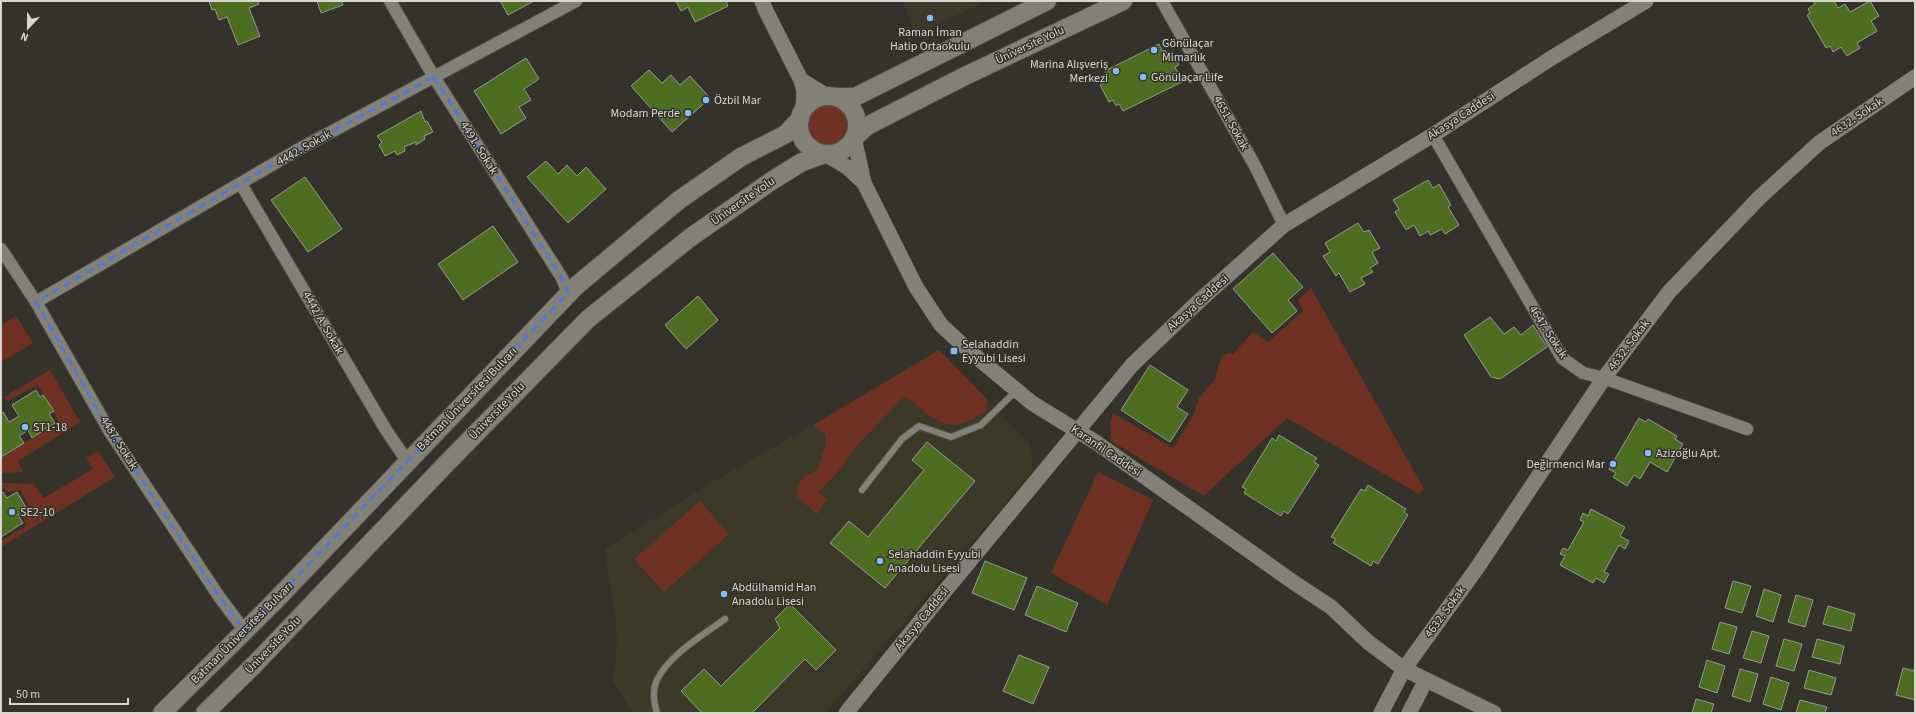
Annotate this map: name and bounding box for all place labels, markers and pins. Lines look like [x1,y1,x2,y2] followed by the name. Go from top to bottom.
[925,13,935,23] marker: Raman İman Hatip Ortaokulu
[890,24,970,55] place label: Raman İman Hatip Ortaokulu
[1162,35,1215,66] place label: Gönülaçar Mimarlık
[1149,45,1159,55] marker: Gönülaçar Mimarlık
[1030,56,1108,87] place label: Marina Alışveriş Merkezi
[1111,66,1121,76] marker: Marina Alışveriş Merkezi
[1151,69,1223,86] place label: Gönülaçar Life
[1138,72,1148,82] marker: Gönülaçar Life
[714,92,762,109] place label: Özbil Mar
[701,95,711,105] marker: Özbil Mar
[611,105,680,122] place label: Modam Perde
[683,108,693,118] marker: Modam Perde
[962,336,1026,367] place label: Selahaddin Eyyubi Lisesi
[949,346,959,356] marker: Selahaddin Eyyubi Lisesi
[33,419,67,436] place label: ST1-18
[20,422,30,432] marker: ST1-18
[1656,445,1720,462] place label: Azizoğlu Apt.
[1643,448,1653,458] marker: Azizoğlu Apt.
[1526,456,1606,473] place label: Değirmenci Mar
[1608,459,1618,469] marker: Değirmenci Mar
[20,504,54,521] place label: SE2-10
[7,507,17,517] marker: SE2-10
[888,546,981,577] place label: Selahaddin Eyyubi Anadolu Lisesi
[875,556,885,566] marker: Selahaddin Eyyubi Anadolu Lisesi
[732,579,816,610] place label: Abdülhamid Han Anadolu Lisesi
[719,589,729,599] marker: Abdülhamid Han Anadolu Lisesi

